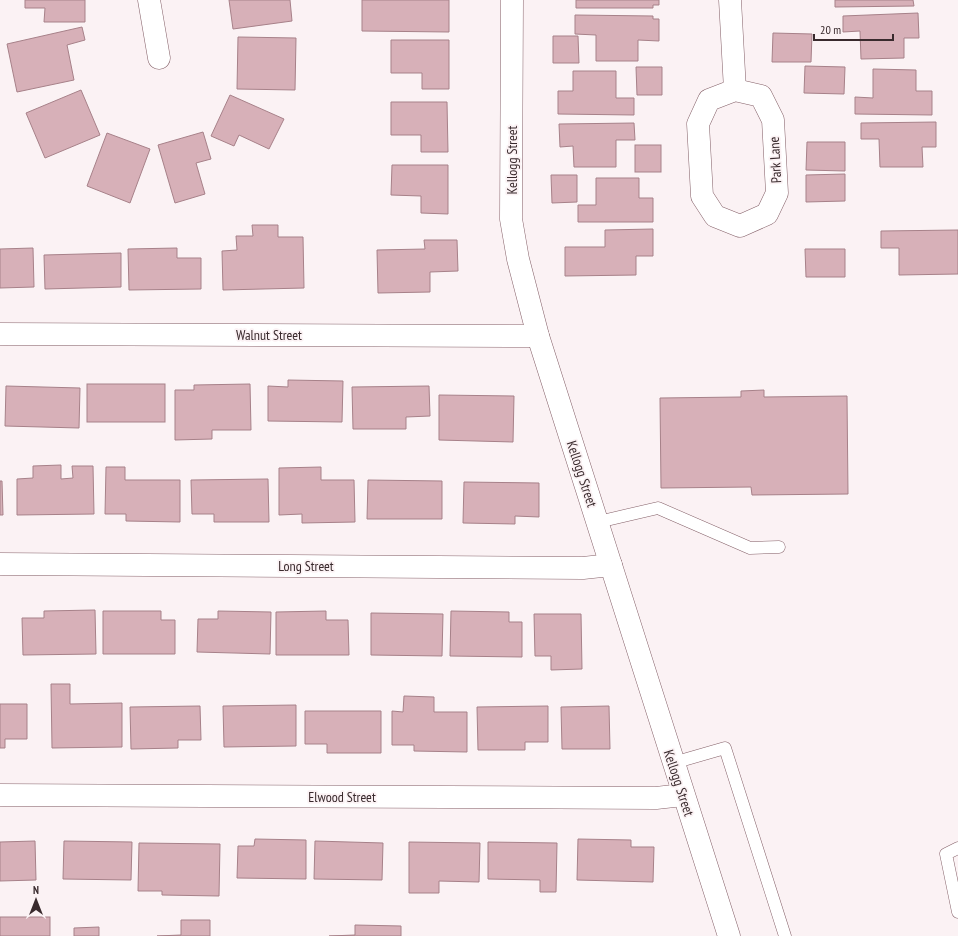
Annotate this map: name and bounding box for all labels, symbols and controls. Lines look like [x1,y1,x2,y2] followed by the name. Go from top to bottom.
[814,16,893,42] scale bar
[820,22,841,37] text: 20 m
[503,125,521,194] street label: Kellogg Street
[765,136,785,184] street label: Park Lane
[236,326,302,344] street label: Walnut Street
[563,439,601,510] street label: Kellogg Street
[278,557,334,575] street label: Long Street
[660,748,698,819] street label: Kellogg Street
[308,788,376,806] street label: Elwood Street
[16,880,56,920] north arrow
[33,883,39,897] text: N

